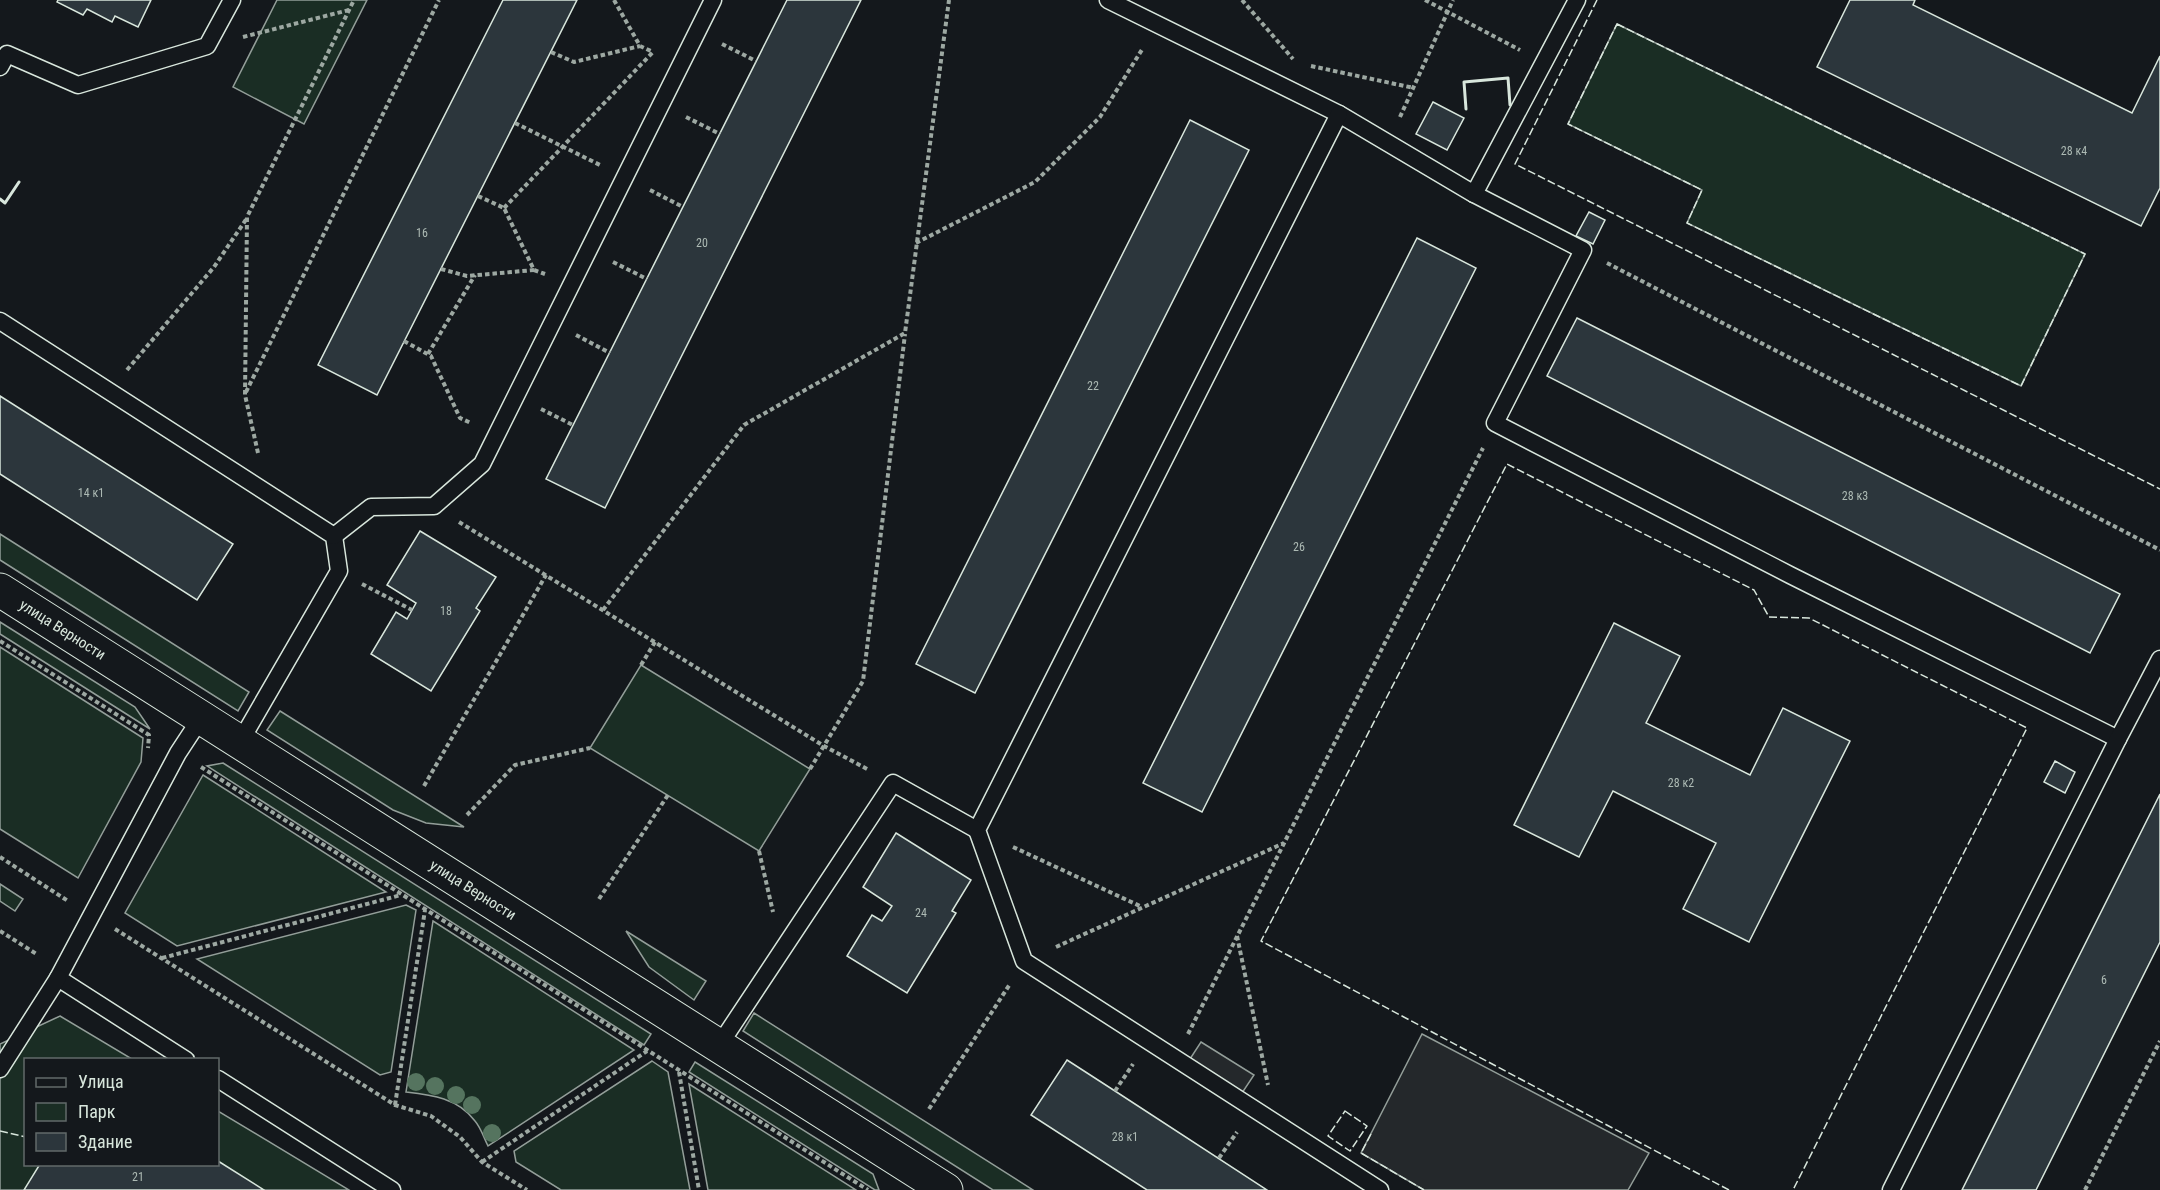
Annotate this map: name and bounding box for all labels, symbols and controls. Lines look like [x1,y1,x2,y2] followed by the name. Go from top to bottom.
[2061,144,2087,158] house number: 28 к4
[416,226,428,240] house number: 16
[696,236,708,250] house number: 20
[1087,379,1099,393] house number: 22
[78,486,104,500] house number: 14 к1
[1842,489,1868,503] house number: 28 к3
[1293,540,1305,554] house number: 26
[16,596,109,664] street label: улица Верности
[440,604,452,618] house number: 18
[1668,776,1694,790] house number: 28 к2
[426,856,519,924] street label: улица Верности
[915,906,927,920] house number: 24
[2101,973,2107,987] house number: 6
[24,1058,219,1166] legend
[78,1071,124,1092] text: Улица
[78,1101,116,1122] text: Парк
[1112,1130,1138,1144] house number: 28 к1
[78,1131,132,1152] text: Здание
[132,1170,144,1184] house number: 21

